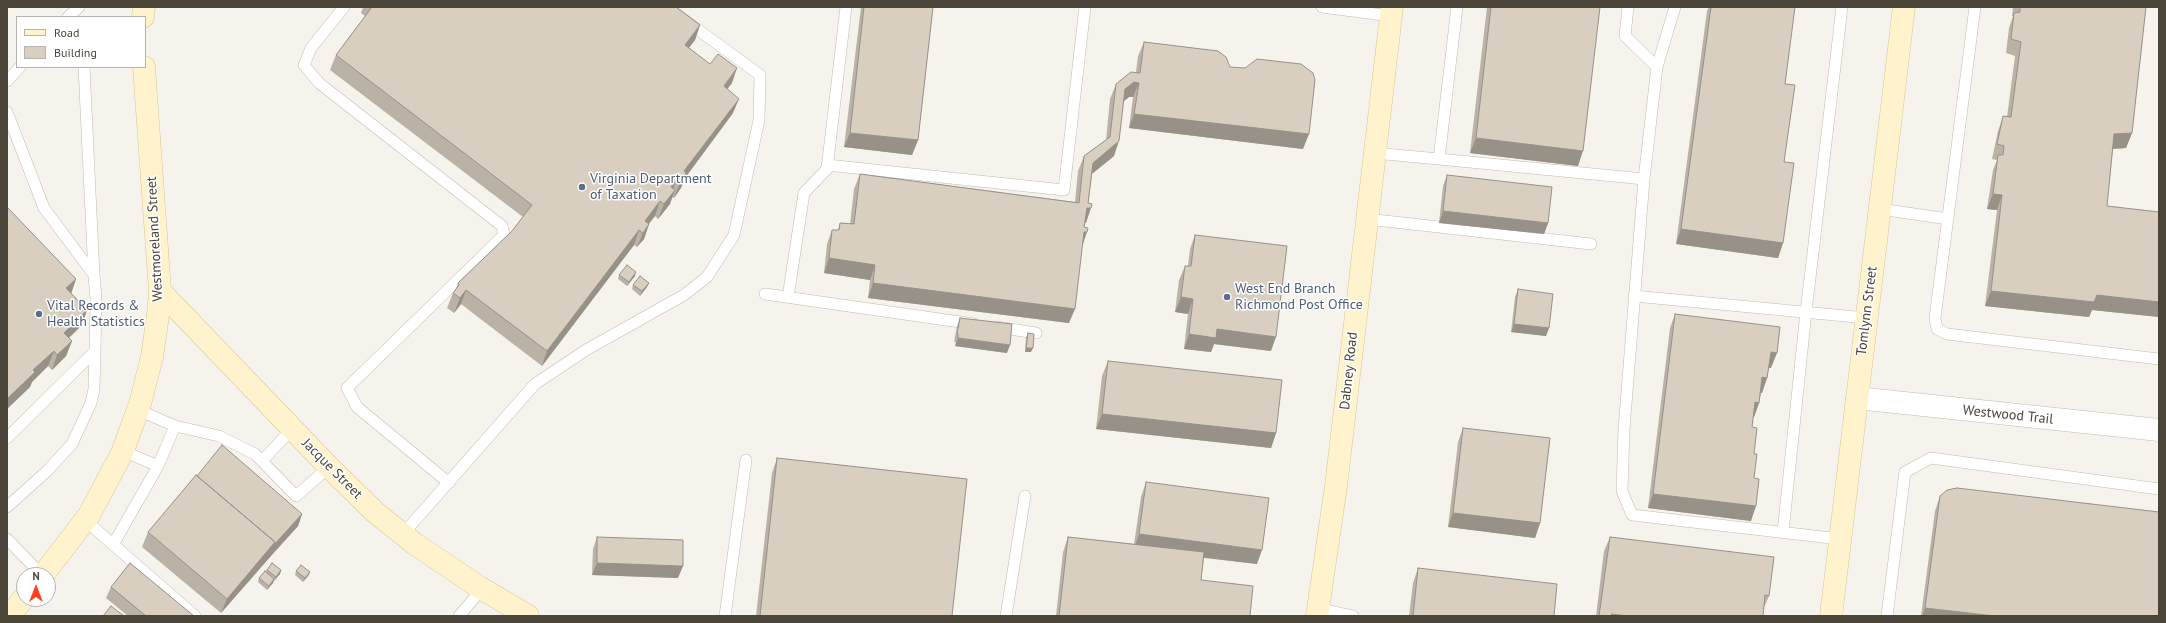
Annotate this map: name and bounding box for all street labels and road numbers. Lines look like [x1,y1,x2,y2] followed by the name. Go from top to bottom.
[143,176,167,302] street label: Westmoreland Street
[1853,265,1881,357] street label: Tomlynn Street
[1337,331,1361,411] street label: Dabney Road
[1962,402,2054,428] street label: Westwood Trail
[298,435,366,503] street label: Jacque Street

